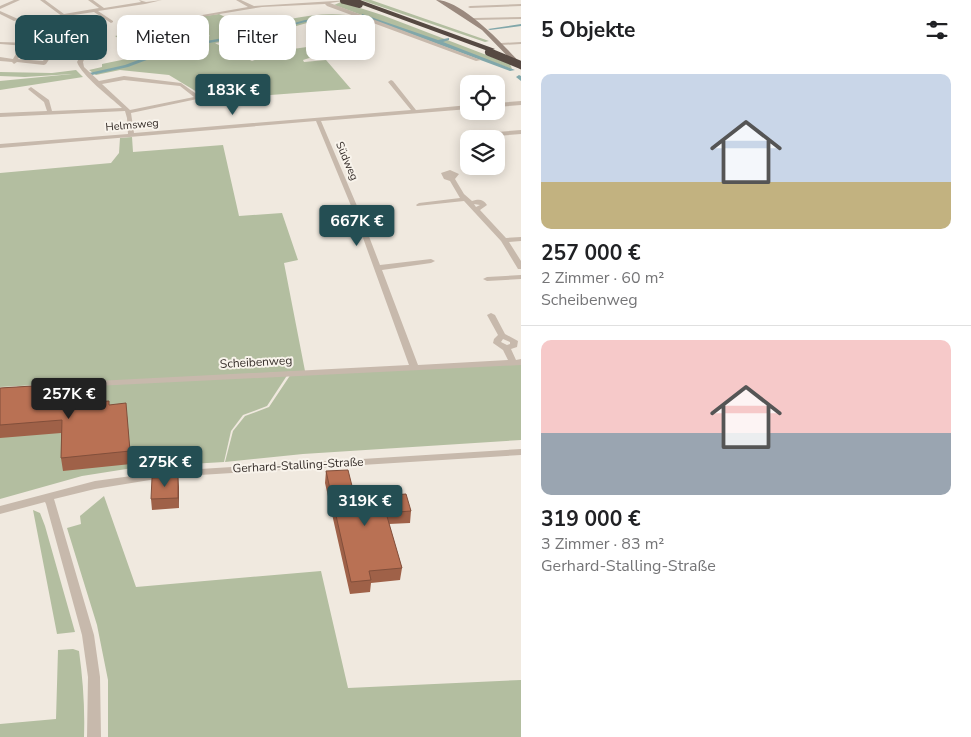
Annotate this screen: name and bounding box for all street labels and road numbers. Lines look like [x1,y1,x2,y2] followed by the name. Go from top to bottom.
[105,115,159,135] street label: Helmsweg
[332,139,362,183] street label: Südweg
[219,352,293,372] street label: Scheibenweg
[232,454,364,476] street label: Gerhard-Stalling-Straße

